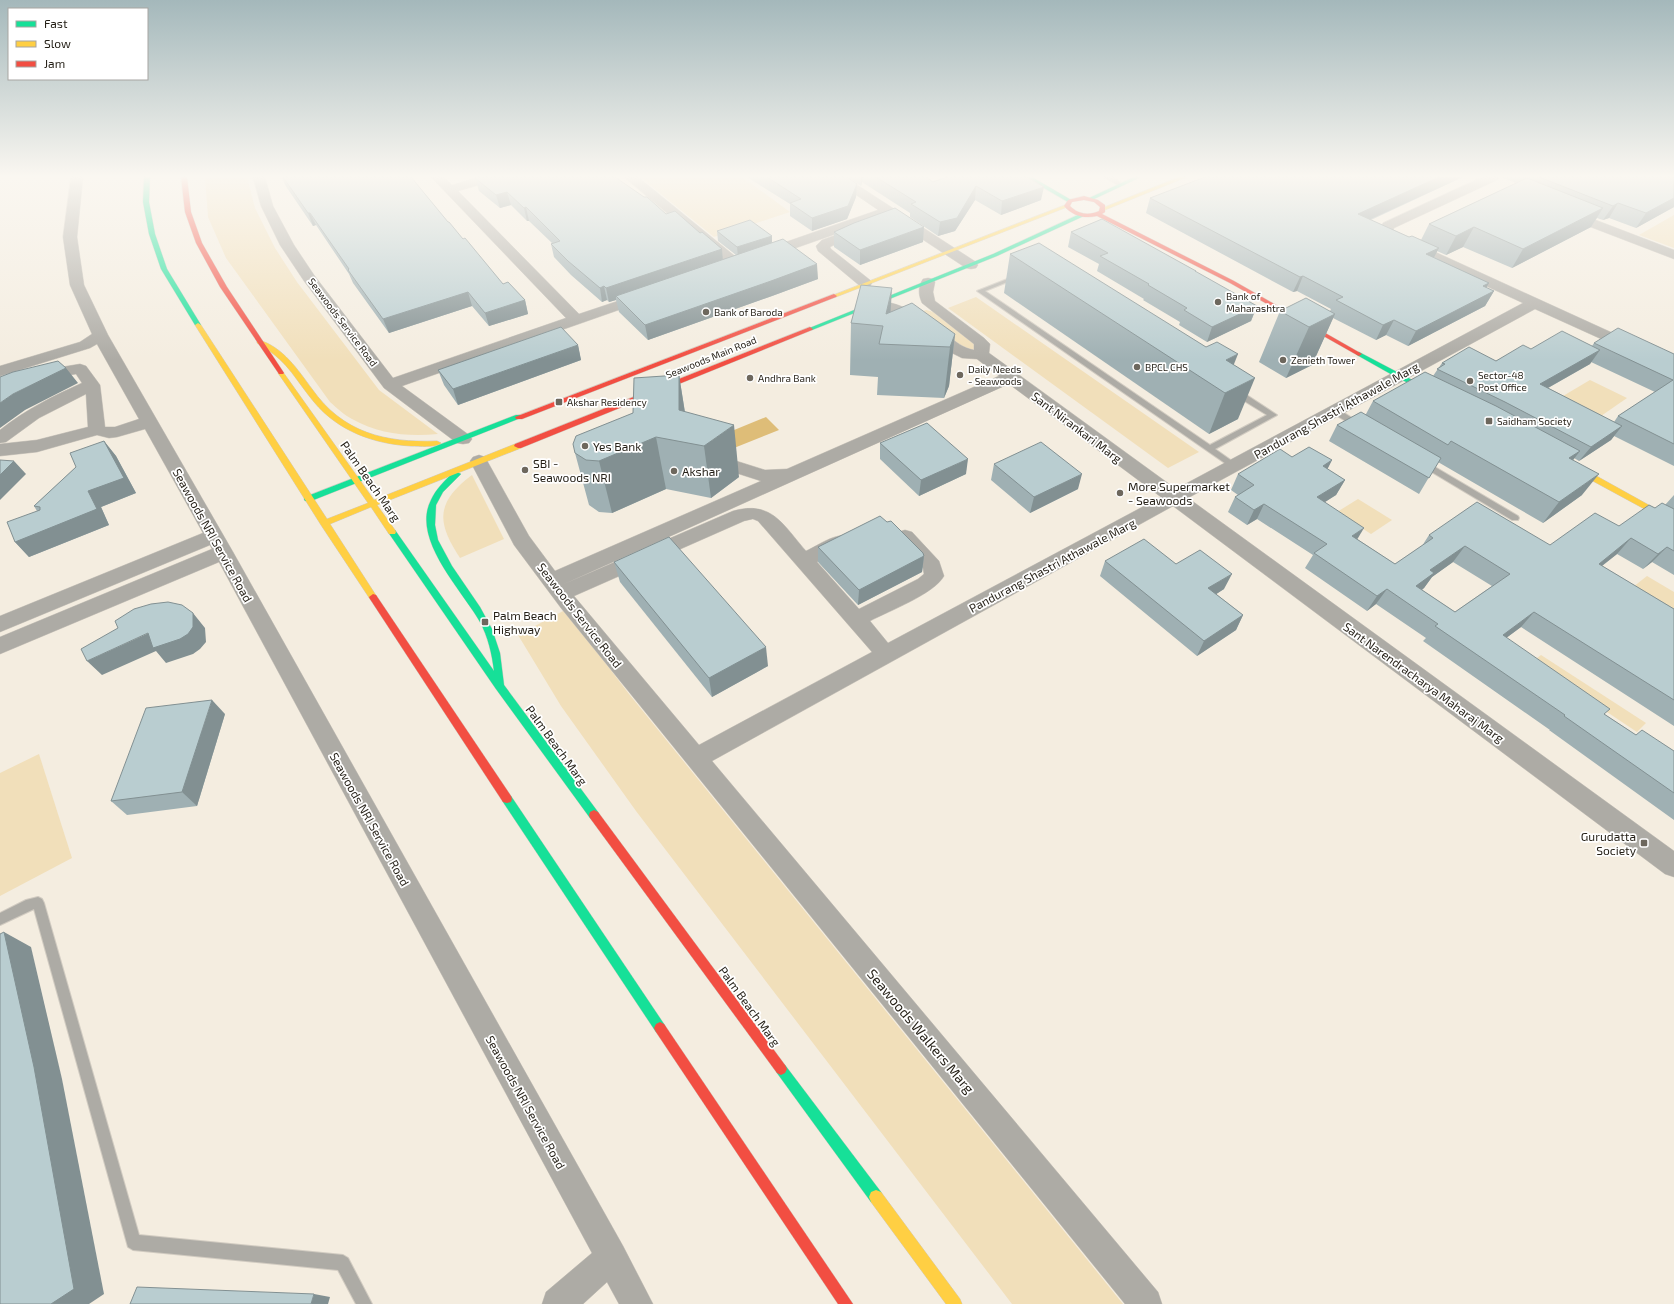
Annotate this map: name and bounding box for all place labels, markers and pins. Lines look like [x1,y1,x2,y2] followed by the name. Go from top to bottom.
[1226,290,1285,314] place label: Bank of Maharashtra
[1213,297,1223,307] marker: Bank of Maharashtra
[714,306,783,318] place label: Bank of Baroda
[701,307,711,317] marker: Bank of Baroda
[1291,354,1355,366] place label: Zenieth Tower
[1278,355,1288,365] marker: Zenieth Tower
[1145,361,1188,373] place label: BPCL CHS
[1132,362,1142,372] marker: BPCL CHS
[968,363,1022,387] place label: Daily Needs - Seawoods
[1478,369,1527,393] place label: Sector-48 Post Office
[955,370,965,380] marker: Daily Needs - Seawoods
[758,372,816,384] place label: Andhra Bank
[745,373,755,383] marker: Andhra Bank
[1465,376,1475,386] marker: Sector-48 Post Office
[567,396,648,408] place label: Akshar Residency
[554,397,564,407] marker: Akshar Residency
[1497,415,1572,427] place label: Saidham Society
[1484,416,1494,426] marker: Saidham Society
[593,439,641,453] place label: Yes Bank
[580,441,590,451] marker: Yes Bank
[533,456,611,484] place label: SBI - Seawoods NRI
[682,464,720,478] place label: Akshar
[520,465,530,475] marker: SBI - Seawoods NRI
[669,466,679,476] marker: Akshar
[1128,479,1230,507] place label: More Supermarket - Seawoods
[1115,488,1125,498] marker: More Supermarket - Seawoods
[493,608,557,636] place label: Palm Beach Highway
[480,617,490,627] marker: Palm Beach Highway
[1581,829,1637,857] place label: Gurudatta Society
[1639,838,1649,848] marker: Gurudatta Society

